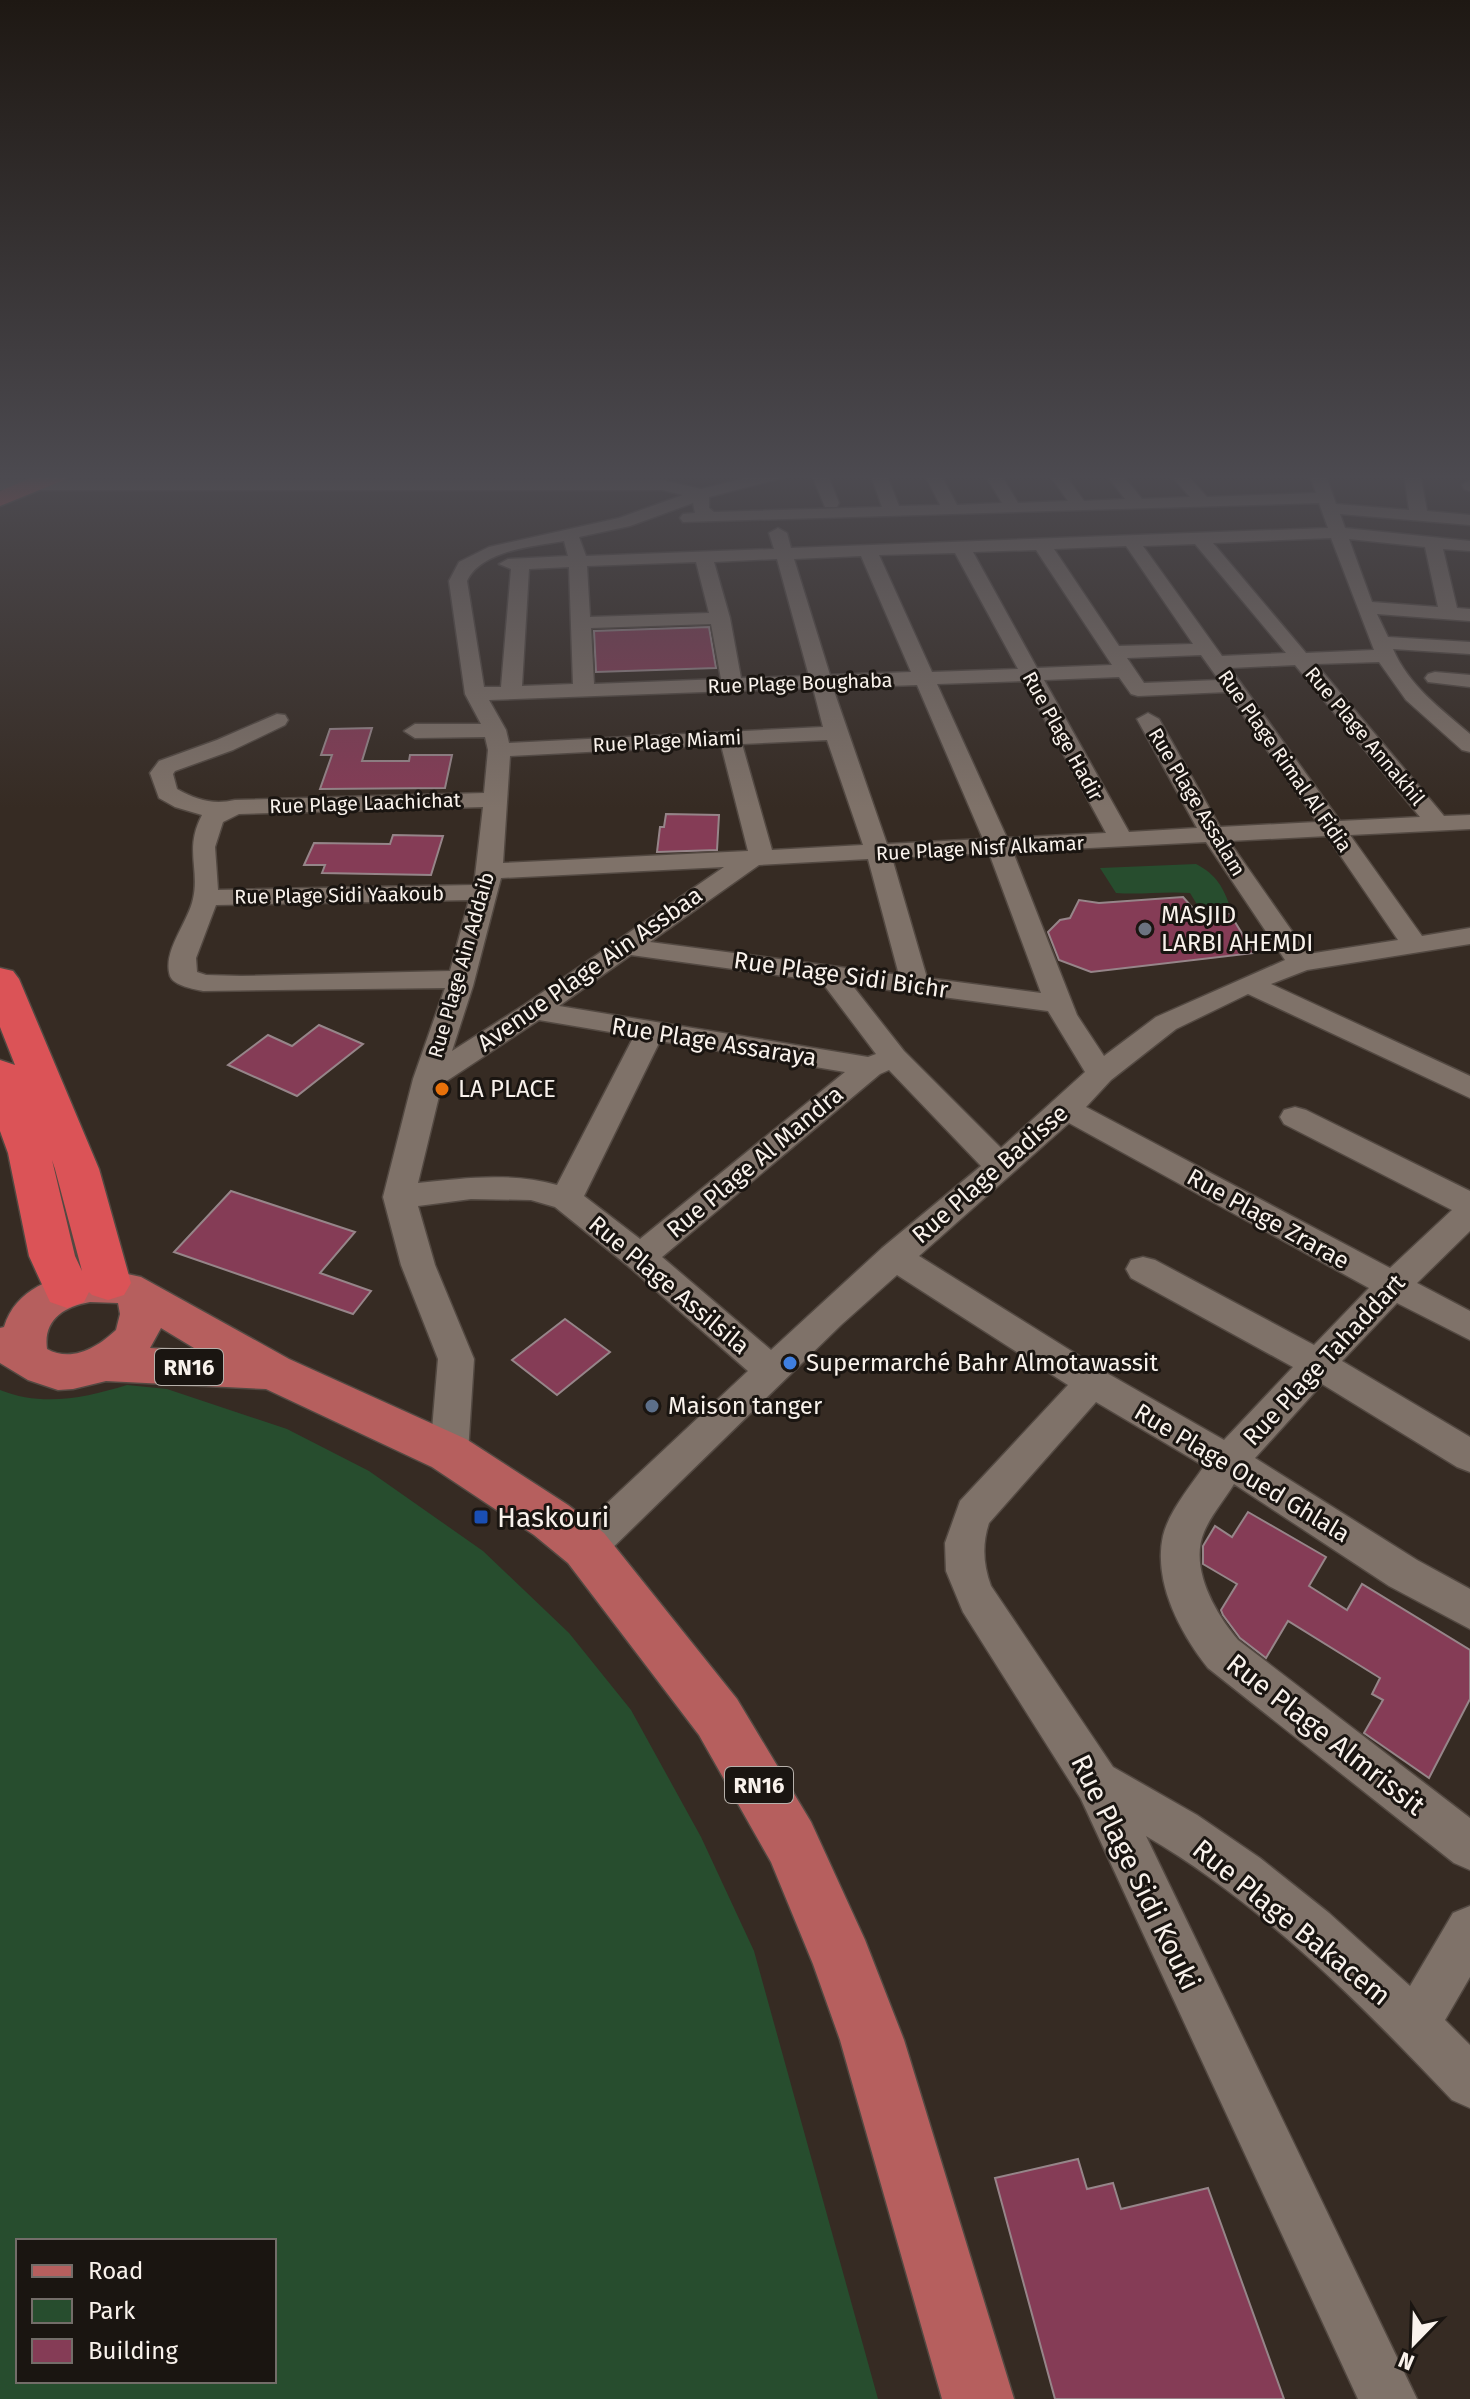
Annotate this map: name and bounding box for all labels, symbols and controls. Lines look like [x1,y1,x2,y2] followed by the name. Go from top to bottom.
[1300,662,1430,810] street label: Rue Plage Annakhil
[1213,665,1357,857] street label: Rue Plage Rimal Al Fidia
[1018,667,1109,805] street label: Rue Plage Hadir
[707,668,893,698] street label: Rue Plage Boughaba
[1143,724,1251,880] street label: Rue Plage Assalam
[592,725,742,757] street label: Rue Plage Miami
[269,788,462,818] street label: Rue Plage Laachichat
[875,831,1085,865] street label: Rue Plage Nisf Alkamar
[423,869,499,1061] street label: Rue Plage Ain Addaib
[234,881,444,909] street label: Rue Plage Sidi Yaakoub
[472,881,708,1057] street label: Avenue Plage Ain Assbaa
[1161,901,1313,957] place label: MASJID LARBI AHEMDI
[1136,920,1154,938] marker: MASJID LARBI AHEMDI
[732,946,951,1004] street label: Rue Plage Sidi Bichr
[609,1012,819,1072] street label: Rue Plage Assaraya
[458,1075,556,1103] place label: LA PLACE
[433,1080,451,1098] marker: LA PLACE
[661,1080,849,1244] street label: Rue Plage Al Mandra
[907,1099,1073,1249] street label: Rue Plage Badisse
[1182,1163,1354,1275] street label: Rue Plage Zrarae
[583,1210,755,1360] street label: Rue Plage Assilsila
[1237,1268,1411,1451] street label: Rue Plage Tahaddart
[155,1349,223,1385] road number: RN16
[806,1349,1159,1377] place label: Supermarché Bahr Almotawassit
[781,1354,799,1372] marker: Supermarché Bahr Almotawassit
[668,1392,823,1420] place label: Maison tanger
[643,1397,661,1415] marker: Maison tanger
[1129,1398,1355,1548] street label: Rue Plage Oued Ghlala
[497,1501,610,1534] place label: Haskouri
[472,1508,490,1526] marker: Haskouri
[1220,1647,1432,1823] street label: Rue Plage Almrissit
[1064,1749,1207,1995] street label: Rue Plage Sidi Kouki
[725,1767,793,1803] road number: RN16
[1186,1832,1397,2012] street label: Rue Plage Bakacem
[16,2239,276,2383] legend
[88,2257,143,2285] text: Road
[88,2297,136,2325] text: Park
[1374,2303,1454,2383] north arrow
[88,2337,178,2365] text: Building
[1394,2346,1418,2376] text: N

